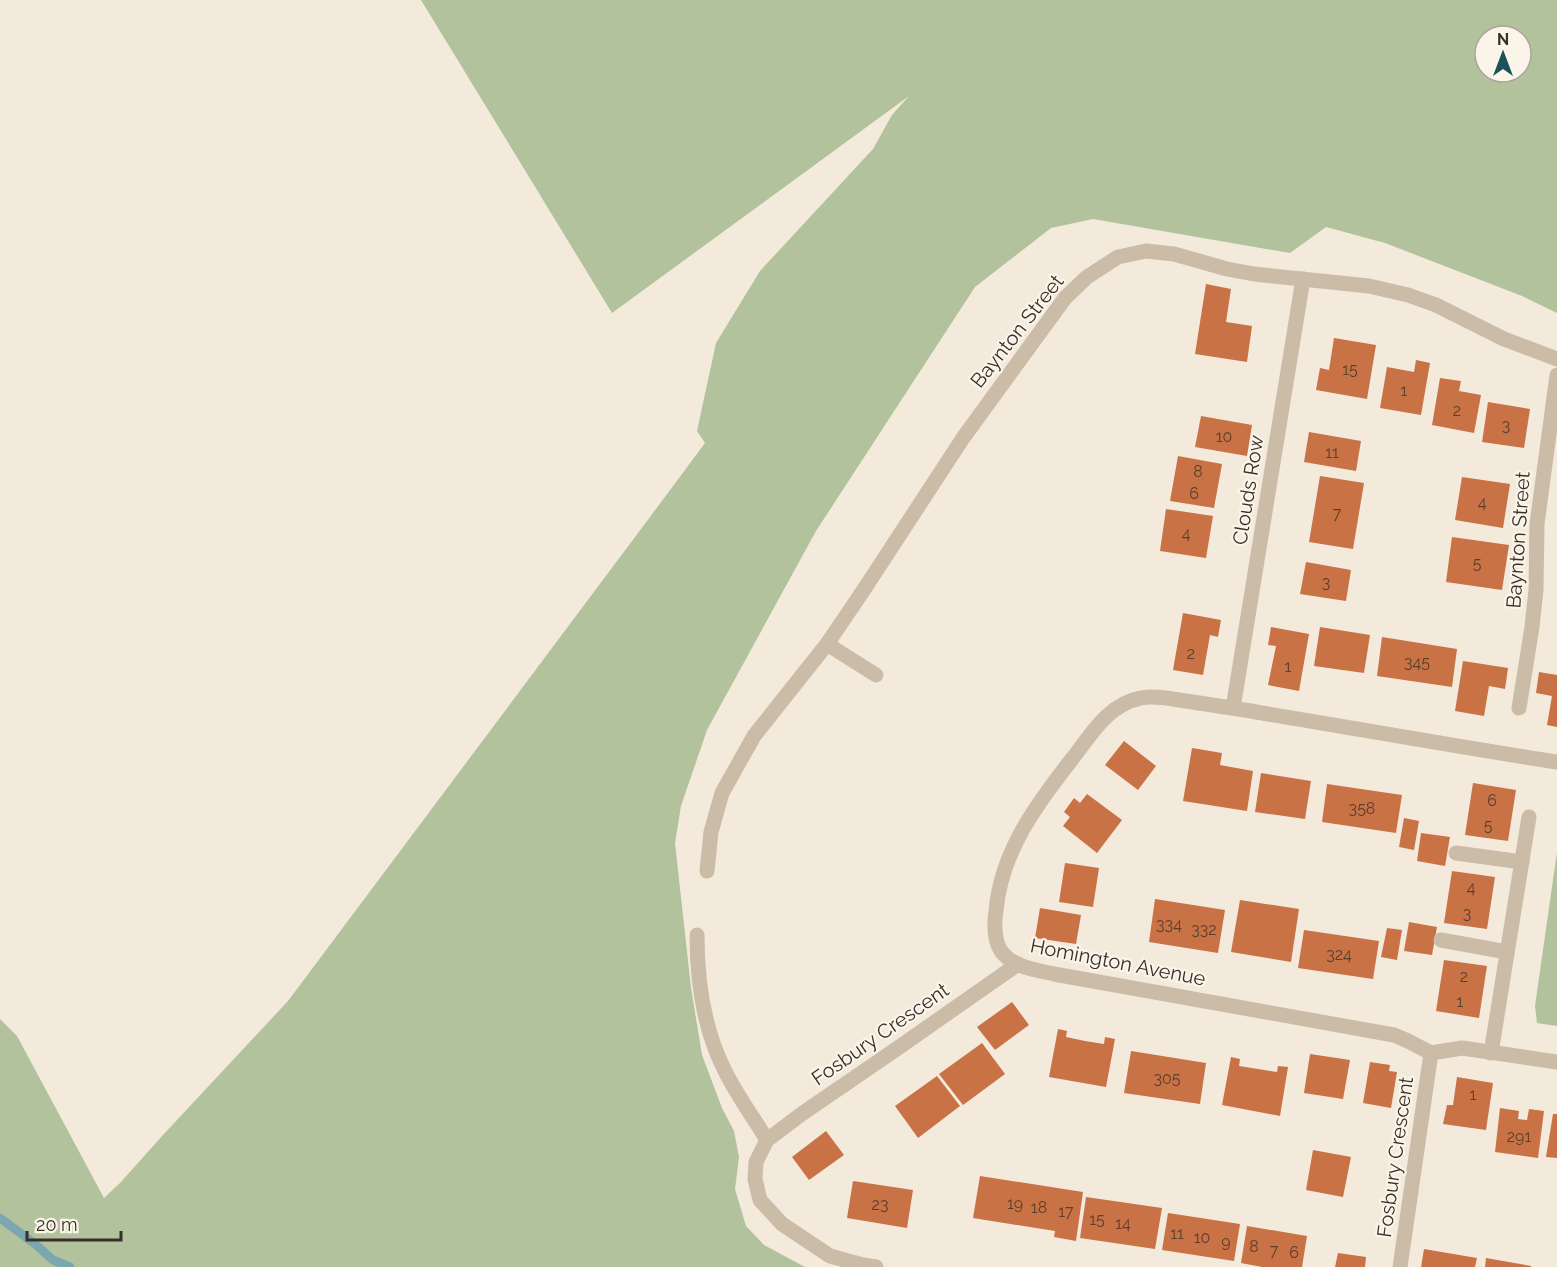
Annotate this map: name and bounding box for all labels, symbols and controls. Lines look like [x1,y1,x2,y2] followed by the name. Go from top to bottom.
[1473,24,1533,84] north arrow
[1497,30,1509,49] text: N
[965,269,1069,392] street label: Baynton Street
[1342,360,1358,379] house number: 15
[1401,381,1408,400] house number: 1
[1453,401,1461,420] house number: 2
[1502,416,1510,435] house number: 3
[1216,427,1232,446] house number: 10
[1227,433,1269,547] street label: Clouds Row
[1325,443,1339,462] house number: 11
[1193,462,1203,481] house number: 8
[1501,471,1535,609] street label: Baynton Street
[1189,484,1199,503] house number: 6
[1478,493,1487,512] house number: 4
[1333,504,1342,523] house number: 7
[1182,524,1191,543] house number: 4
[1473,554,1482,573] house number: 5
[1322,573,1330,592] house number: 3
[1187,644,1195,663] house number: 2
[1404,653,1430,672] house number: 345
[1285,657,1292,676] house number: 1
[1487,791,1497,810] house number: 6
[1349,799,1375,818] house number: 358
[1484,816,1493,835] house number: 5
[1467,878,1476,897] house number: 4
[1463,904,1471,923] house number: 3
[1156,915,1182,934] house number: 334
[1191,920,1217,939] house number: 332
[1028,933,1208,991] street label: Homington Avenue
[1326,945,1352,964] house number: 324
[1460,967,1468,986] house number: 2
[807,978,953,1090] street label: Fosbury Crescent
[1457,992,1464,1011] house number: 1
[1153,1069,1181,1088] house number: 305
[1372,1075,1418,1239] street label: Fosbury Crescent
[1470,1085,1477,1104] house number: 1
[1507,1127,1531,1146] house number: 291
[1007,1194,1023,1213] house number: 19
[872,1195,888,1214] house number: 23
[1031,1198,1047,1217] house number: 18
[1058,1202,1074,1221] house number: 17
[27,1204,122,1242] scale bar
[1089,1210,1105,1229] house number: 15
[36,1214,78,1235] text: 20 m
[1115,1214,1131,1233] house number: 14
[1170,1224,1184,1243] house number: 11
[1194,1228,1210,1247] house number: 10
[1221,1232,1231,1251] house number: 9
[1249,1237,1259,1256] house number: 8
[1270,1241,1279,1260] house number: 7
[1289,1243,1299,1262] house number: 6

